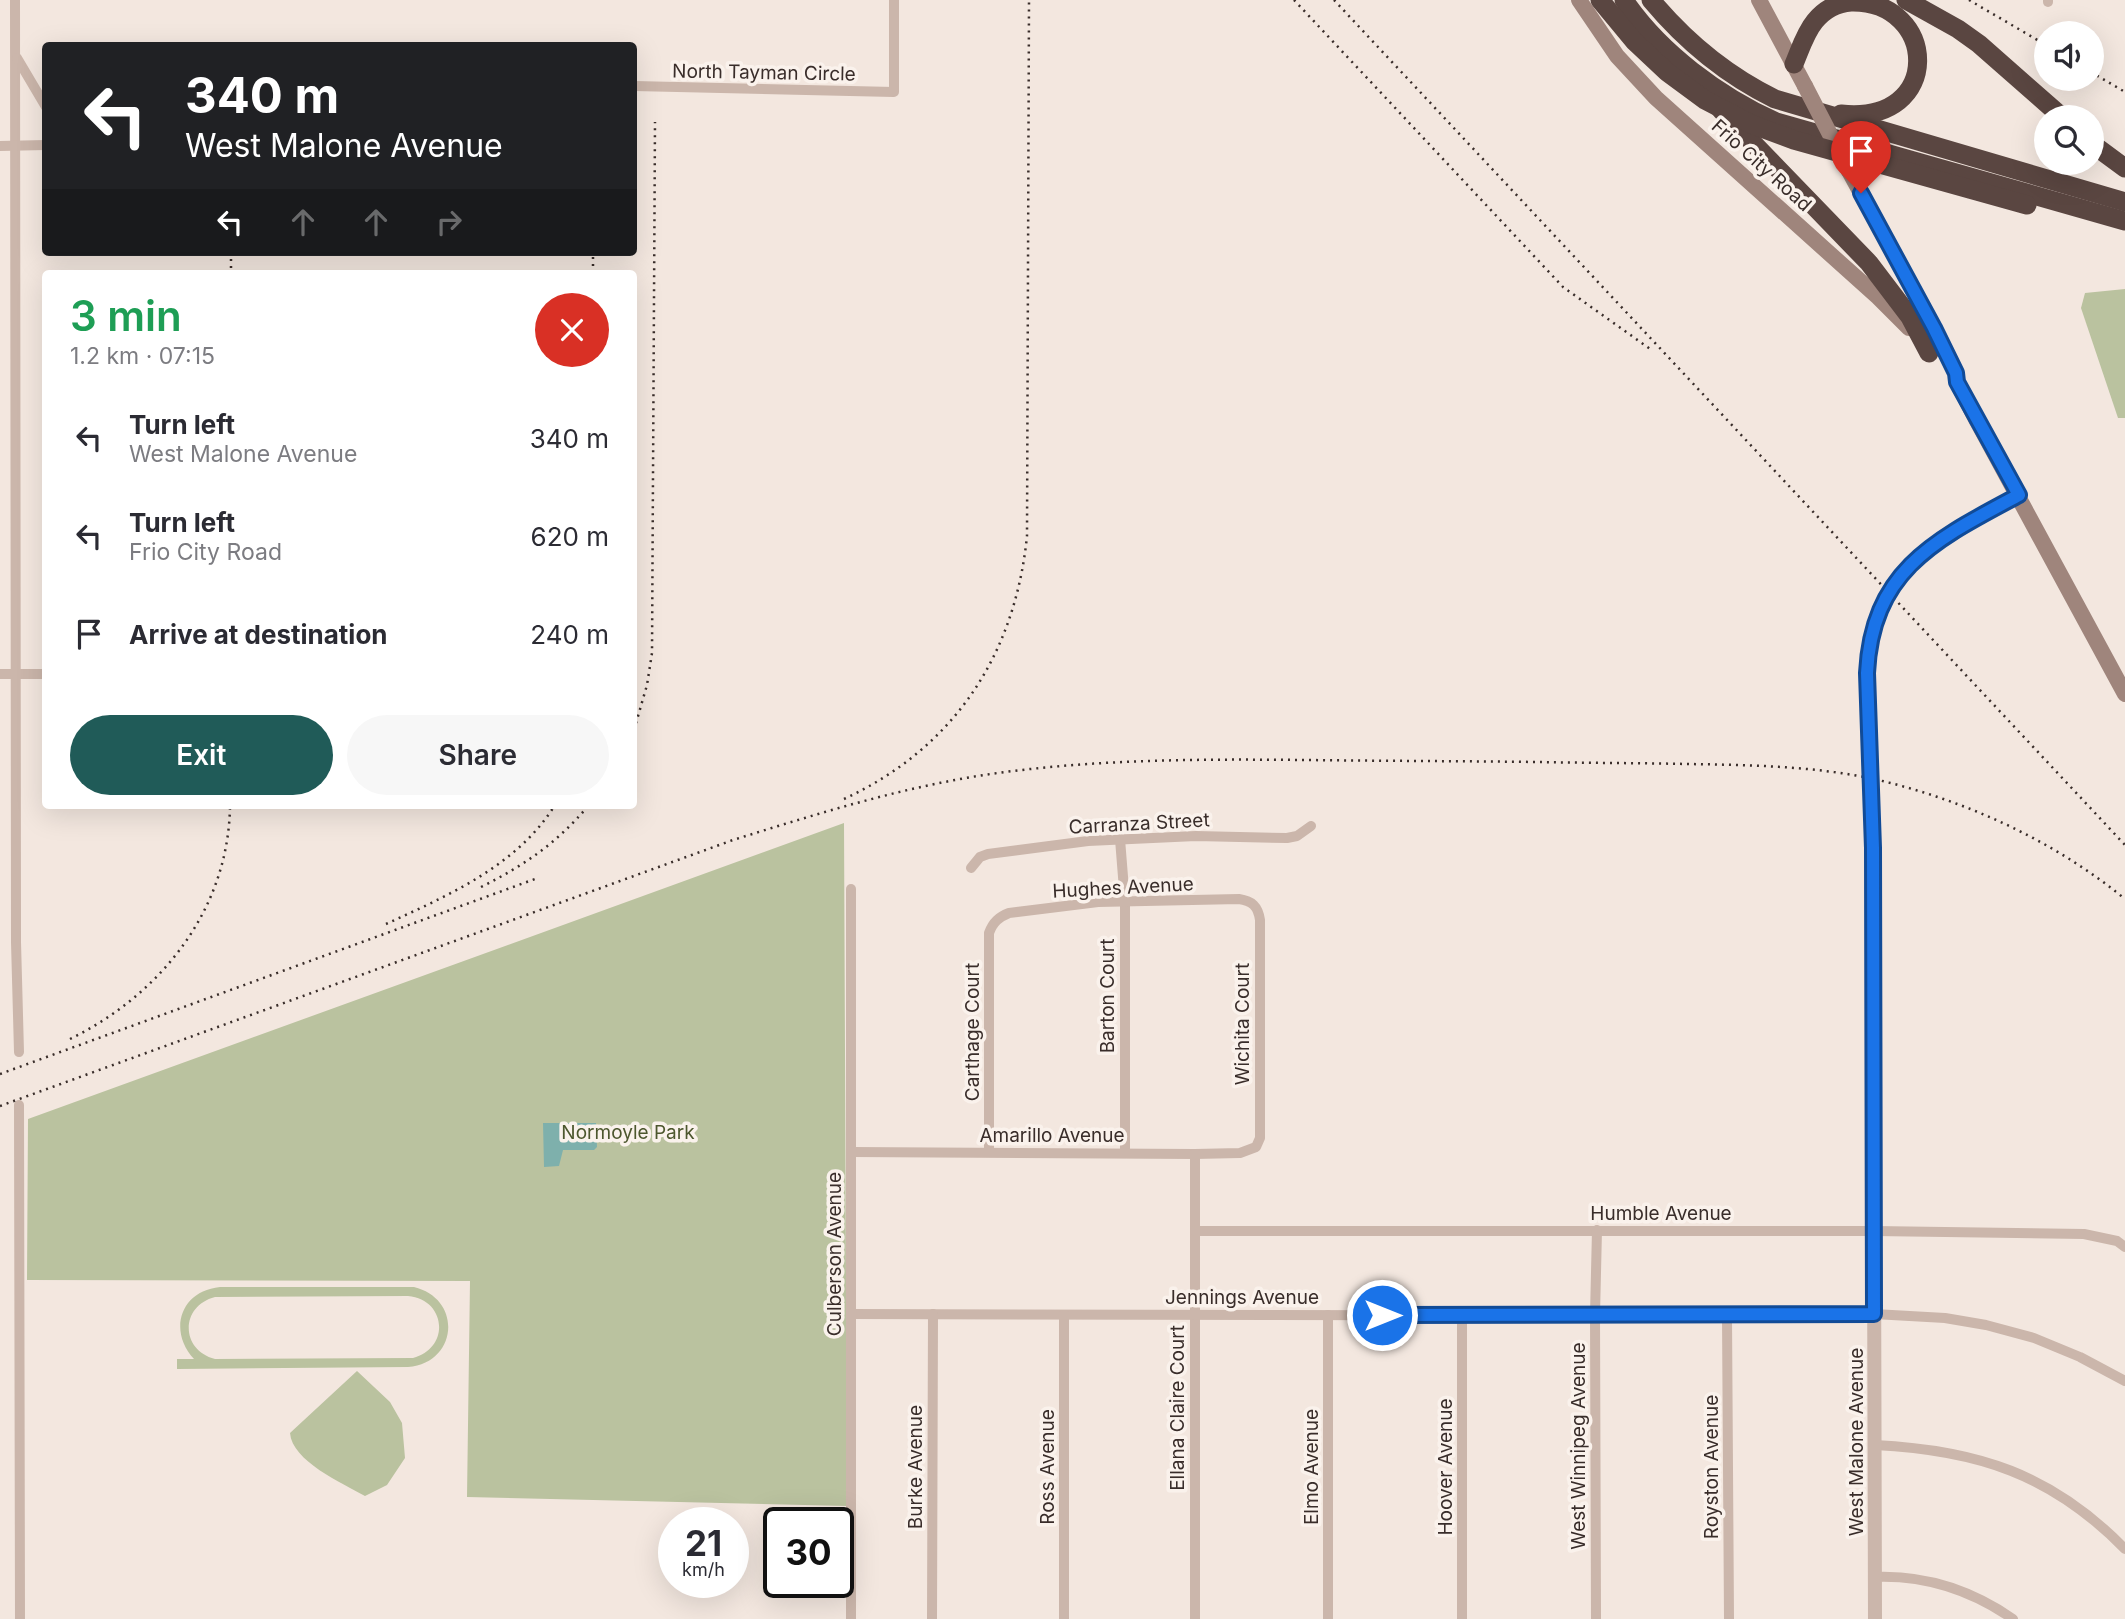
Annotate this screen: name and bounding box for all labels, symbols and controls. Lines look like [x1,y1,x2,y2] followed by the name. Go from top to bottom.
[2034,21,2104,175] map controls
[2034,21,2104,91] button: sound
[672,59,856,86] street label: North Tayman Circle
[185,66,339,125] text: 340 m
[70,70,161,161] icon: left
[2034,105,2104,175] button: search
[1707,115,1816,216] street label: Frio City Road
[1831,121,1891,193] pin
[185,126,503,165] text: West Malone Avenue
[1842,132,1880,170] icon: arrive
[211,203,249,241] icon: left
[284,203,322,241] icon: ahead
[357,203,395,241] icon: ahead
[430,203,468,241] icon: right
[70,290,182,341] text: 3 min
[535,293,609,367] button: close
[70,342,215,370] text: 1.2 km · 07:15
[129,409,235,440] text: Turn left
[70,419,108,457] icon: left
[530,423,609,454] text: 340 m
[129,440,357,468] text: West Malone Avenue
[129,507,235,538] text: Turn left
[70,517,108,555] icon: left
[531,521,609,552] text: 620 m
[129,538,282,566] text: Frio City Road
[70,615,108,653] icon: arrive
[129,619,388,650] text: Arrive at destination
[530,619,609,650] text: 240 m
[70,715,333,795] button: Exit
[347,715,609,795] button: Share
[1068,808,1210,839] street label: Carranza Street
[1052,872,1194,903] street label: Hughes Avenue
[1096,939,1119,1053] street label: Barton Court
[961,963,984,1101] street label: Carthage Court
[1231,963,1254,1085] street label: Wichita Court
[561,1121,695,1144] park label: Normoyle Park
[979,1124,1125,1147] street label: Amarillo Avenue
[823,1172,846,1336] street label: Culberson Avenue
[1590,1202,1732,1225] street label: Humble Avenue
[1345,1278,1419,1352] position arrow
[1165,1286,1319,1309] street label: Jennings Avenue
[1166,1325,1189,1491] street label: Ellana Claire Court
[1567,1342,1590,1550] street label: West Winnipeg Avenue
[1845,1348,1868,1536] street label: West Malone Avenue
[1700,1395,1723,1539] street label: Royston Avenue
[1434,1398,1457,1536] street label: Hoover Avenue
[904,1405,927,1529] street label: Burke Avenue
[1036,1409,1059,1525] street label: Ross Avenue
[1300,1409,1323,1525] street label: Elmo Avenue
[763,1507,854,1598] speed limit sign: 30
[685,1522,722,1564] text: 21
[682,1559,725,1580] text: km/h

